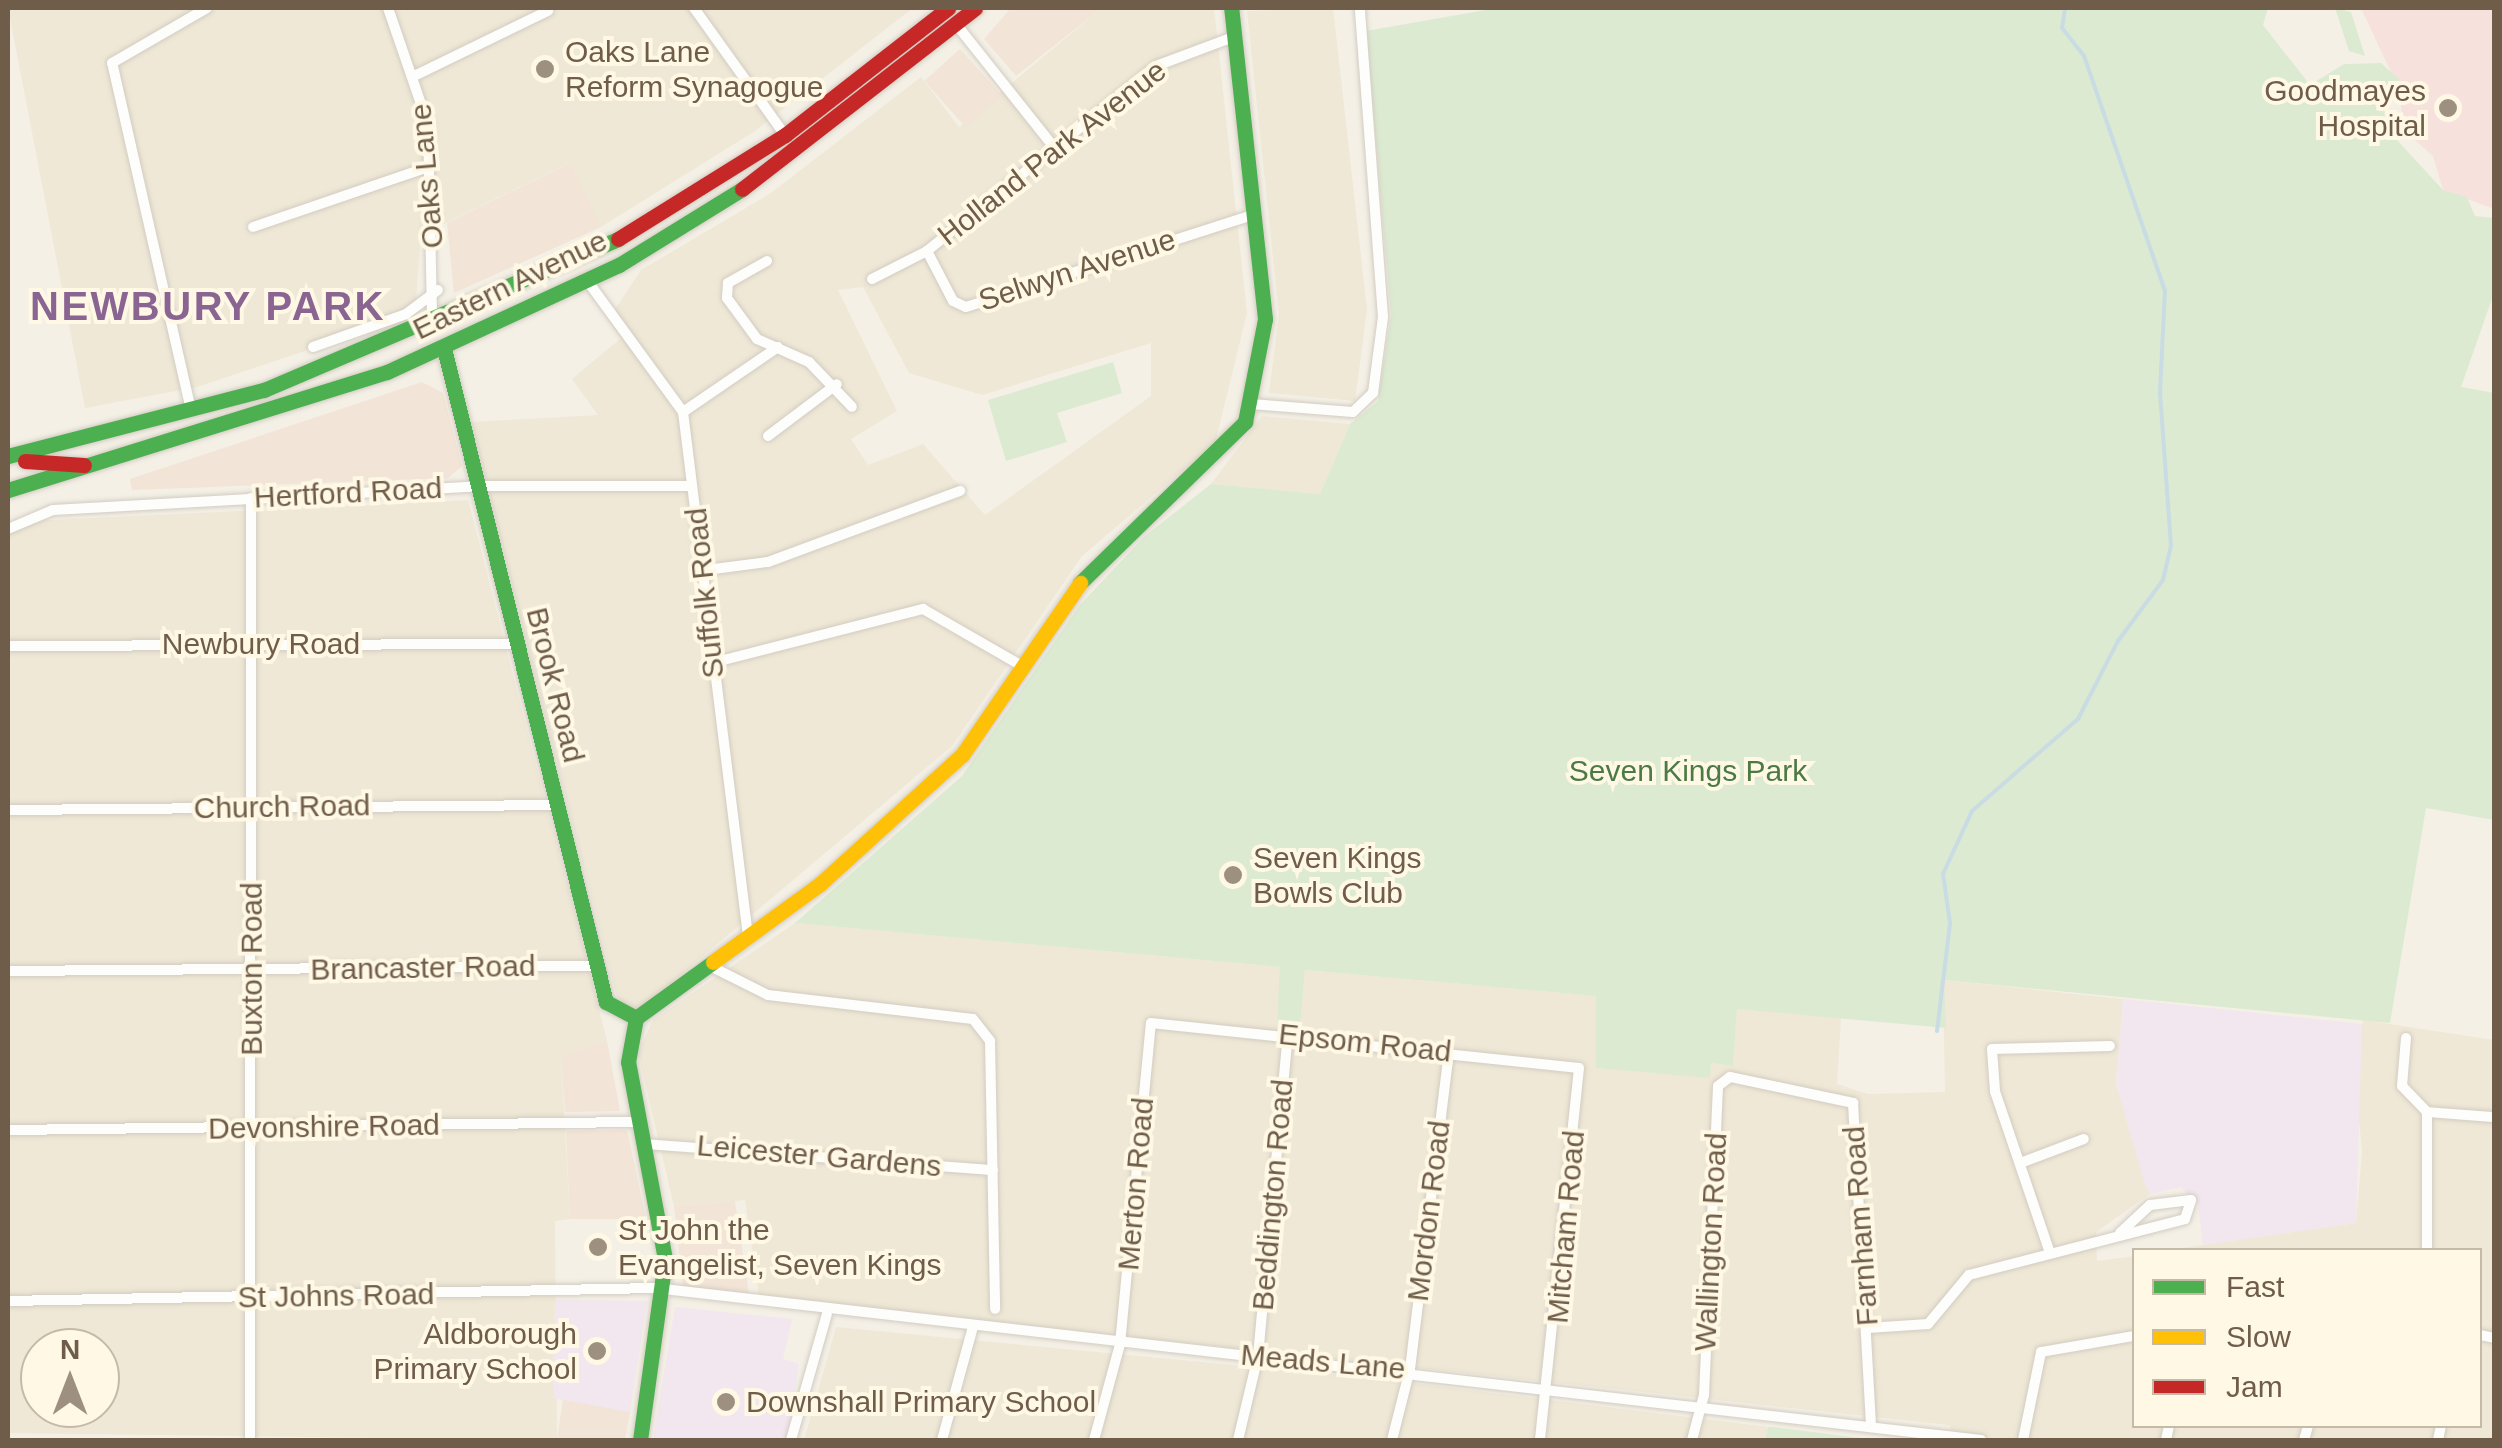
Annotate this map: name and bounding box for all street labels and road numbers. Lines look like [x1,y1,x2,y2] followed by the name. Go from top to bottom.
[930,52,1174,254] street label: Holland Park Avenue
[403,102,451,250] street label: Oaks Lane
[973,221,1181,319] street label: Selwyn Avenue
[406,222,614,348] street label: Eastern Avenue
[253,470,443,516] street label: Hertford Road
[678,506,732,680] street label: Suffolk Road
[518,604,592,766] street label: Brook Road
[162,626,360,662] street label: Newbury Road
[193,787,371,827] street label: Church Road
[234,882,270,1056] street label: Buxton Road
[310,948,536,988] street label: Brancaster Road
[1277,1016,1453,1070] street label: Epsom Road
[1245,1078,1301,1312] street label: Beddington Road
[1111,1096,1161,1272] street label: Merton Road
[208,1107,440,1147] street label: Devonshire Road
[1400,1119,1458,1303] street label: Mordon Road
[1836,1125,1886,1327] street label: Farnham Road
[695,1127,943,1185] street label: Leicester Gardens
[1540,1129,1592,1325] street label: Mitcham Road
[1687,1132,1735,1352] street label: Wallington Road
[237,1276,435,1316] street label: St Johns Road
[1239,1337,1407,1387] street label: Meads Lane

